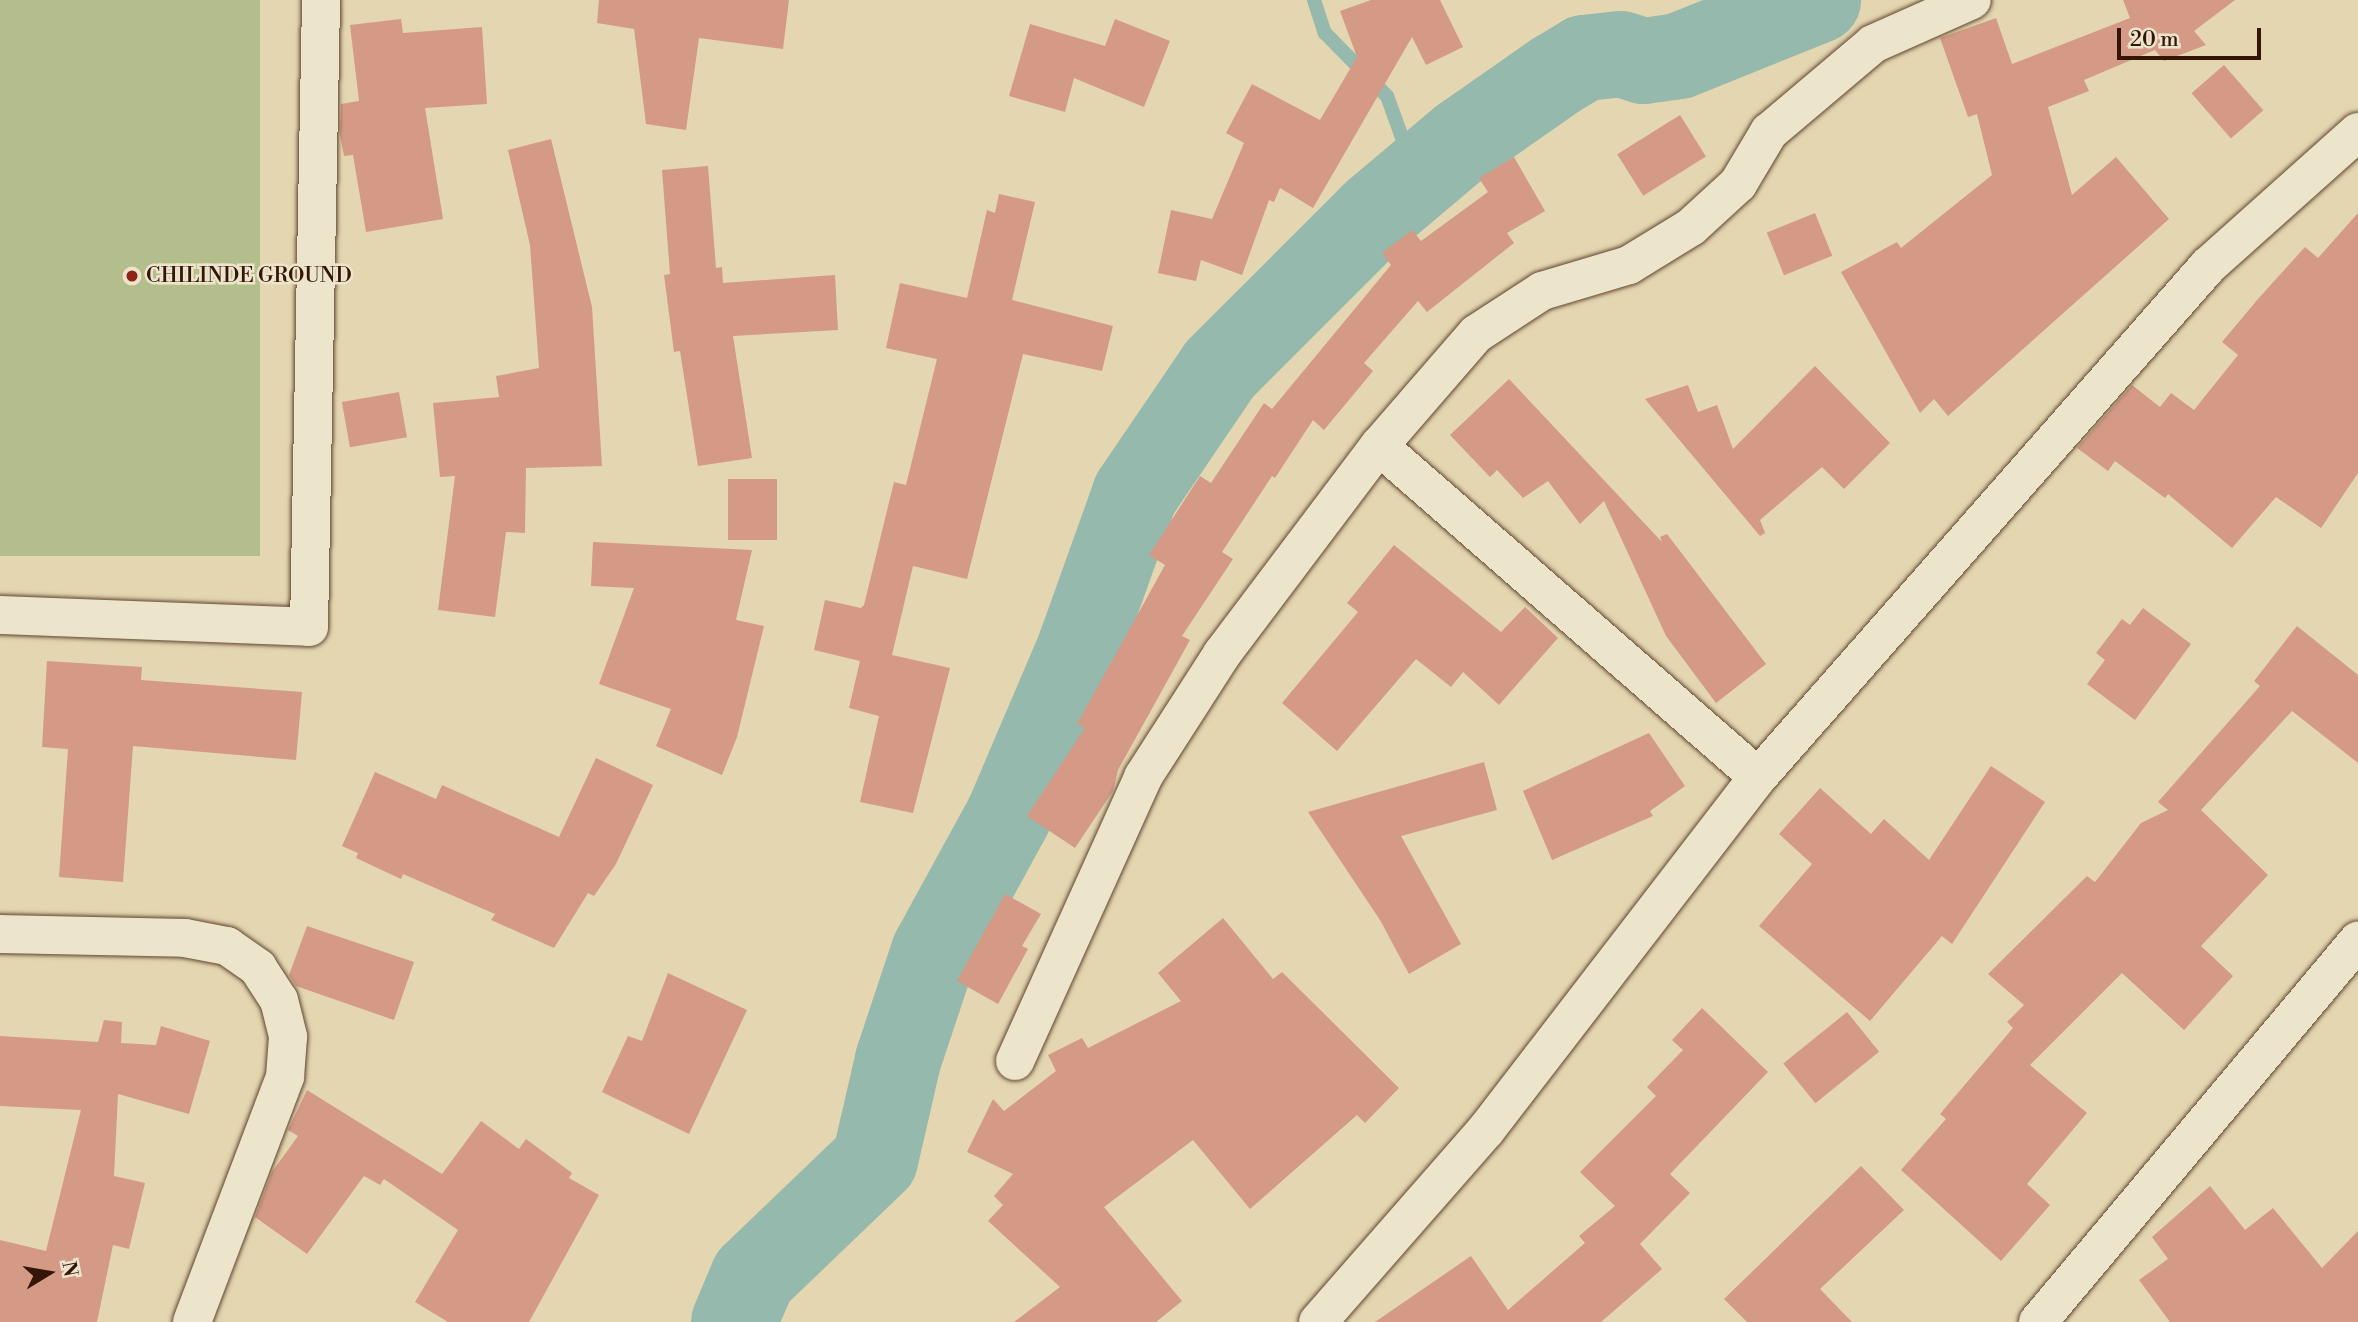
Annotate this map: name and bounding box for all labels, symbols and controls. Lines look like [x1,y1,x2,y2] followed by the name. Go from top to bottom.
[2120,14,2264,58] scale bar
[2130,27,2179,53] text: 20 m
[146,263,352,289] place label: CHILINDE GROUND
[124,268,140,284] marker: CHILINDE GROUND
[14,1238,84,1308] north arrow
[56,1259,83,1279] text: N

